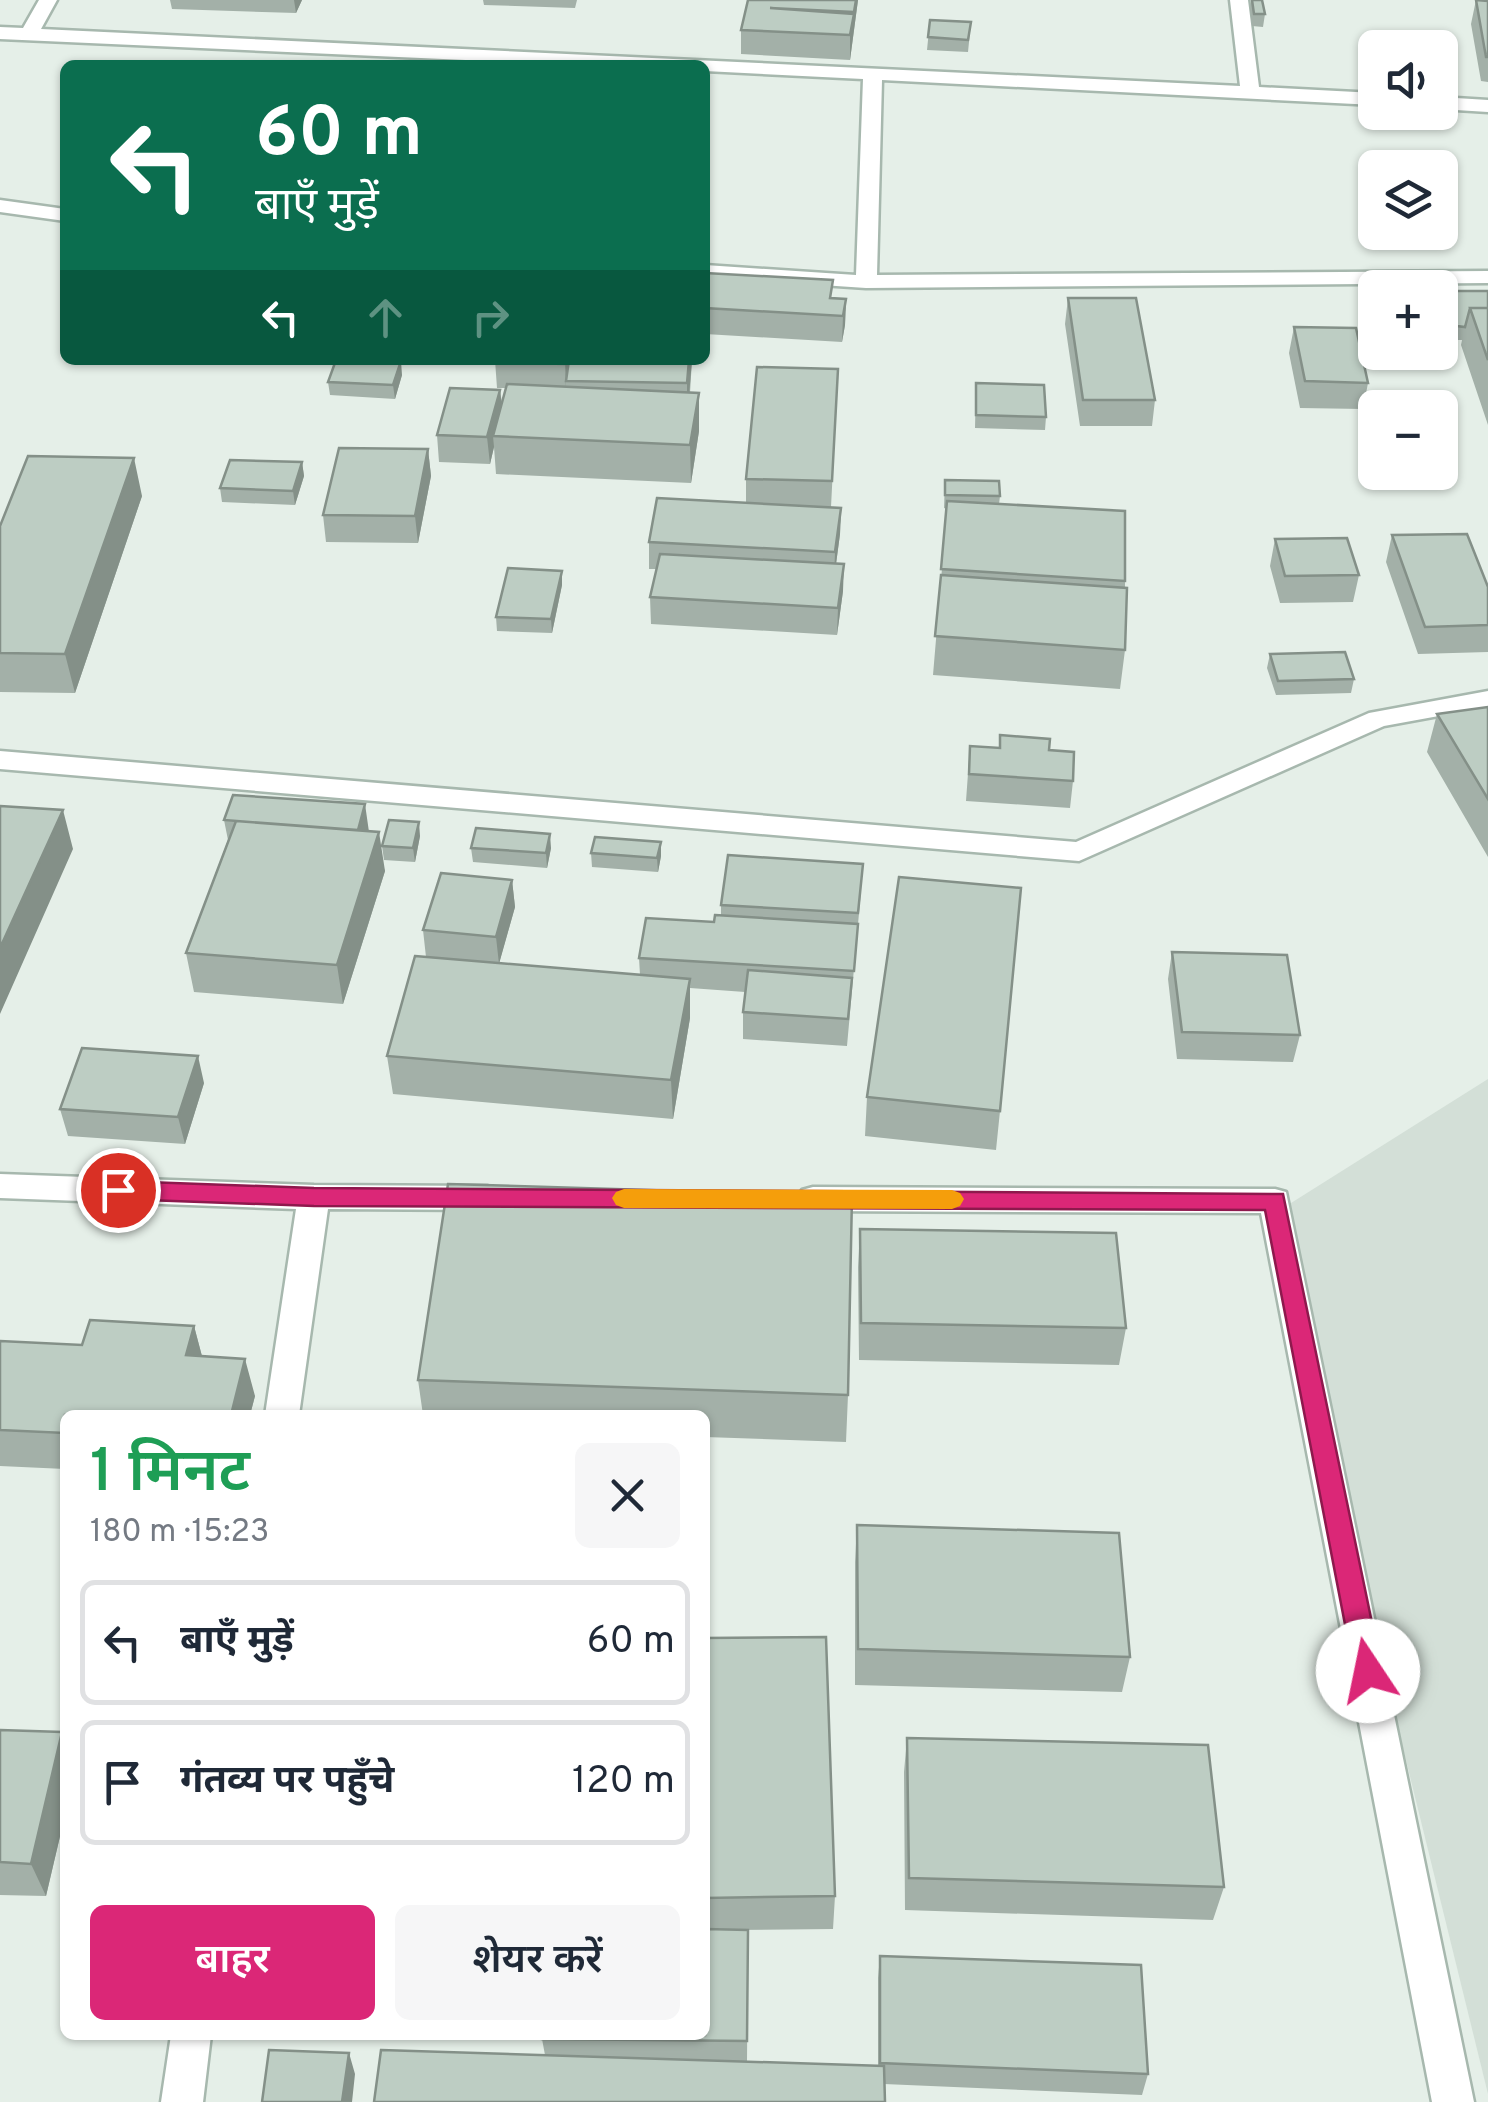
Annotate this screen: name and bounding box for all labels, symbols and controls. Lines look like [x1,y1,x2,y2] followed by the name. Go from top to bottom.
[1358,30,1458,490] map controls
[1358,30,1458,130] button: sound
[255,92,423,181] text: 60 m
[90,100,220,230] icon: left
[1358,150,1458,250] button: layers
[255,179,379,236] text: बाएँ मुड़ें
[1358,270,1458,370] button: +
[253,290,308,345] icon: left
[358,290,413,345] icon: ahead
[463,290,518,345] icon: right
[1358,390,1458,490] button: −
[76,1148,161,1233] pin
[91,1163,146,1218] icon: arrive
[90,1437,250,1513] text: 1 मिनट
[575,1443,680,1548] button: close
[90,1513,269,1553] text: 180 m · 15:23
[95,1615,150,1670] icon: left
[180,1618,294,1667] text: बाएँ मुड़ें
[587,1618,675,1667] text: 60 m
[1316,1619,1420,1723] position arrow
[95,1755,150,1810] icon: arrive
[180,1758,394,1807] text: गंतव्य पर पहुँचे
[572,1758,675,1807] text: 120 m
[90,1905,375,2020] button: बाहर
[395,1905,680,2020] button: शेयर करें

